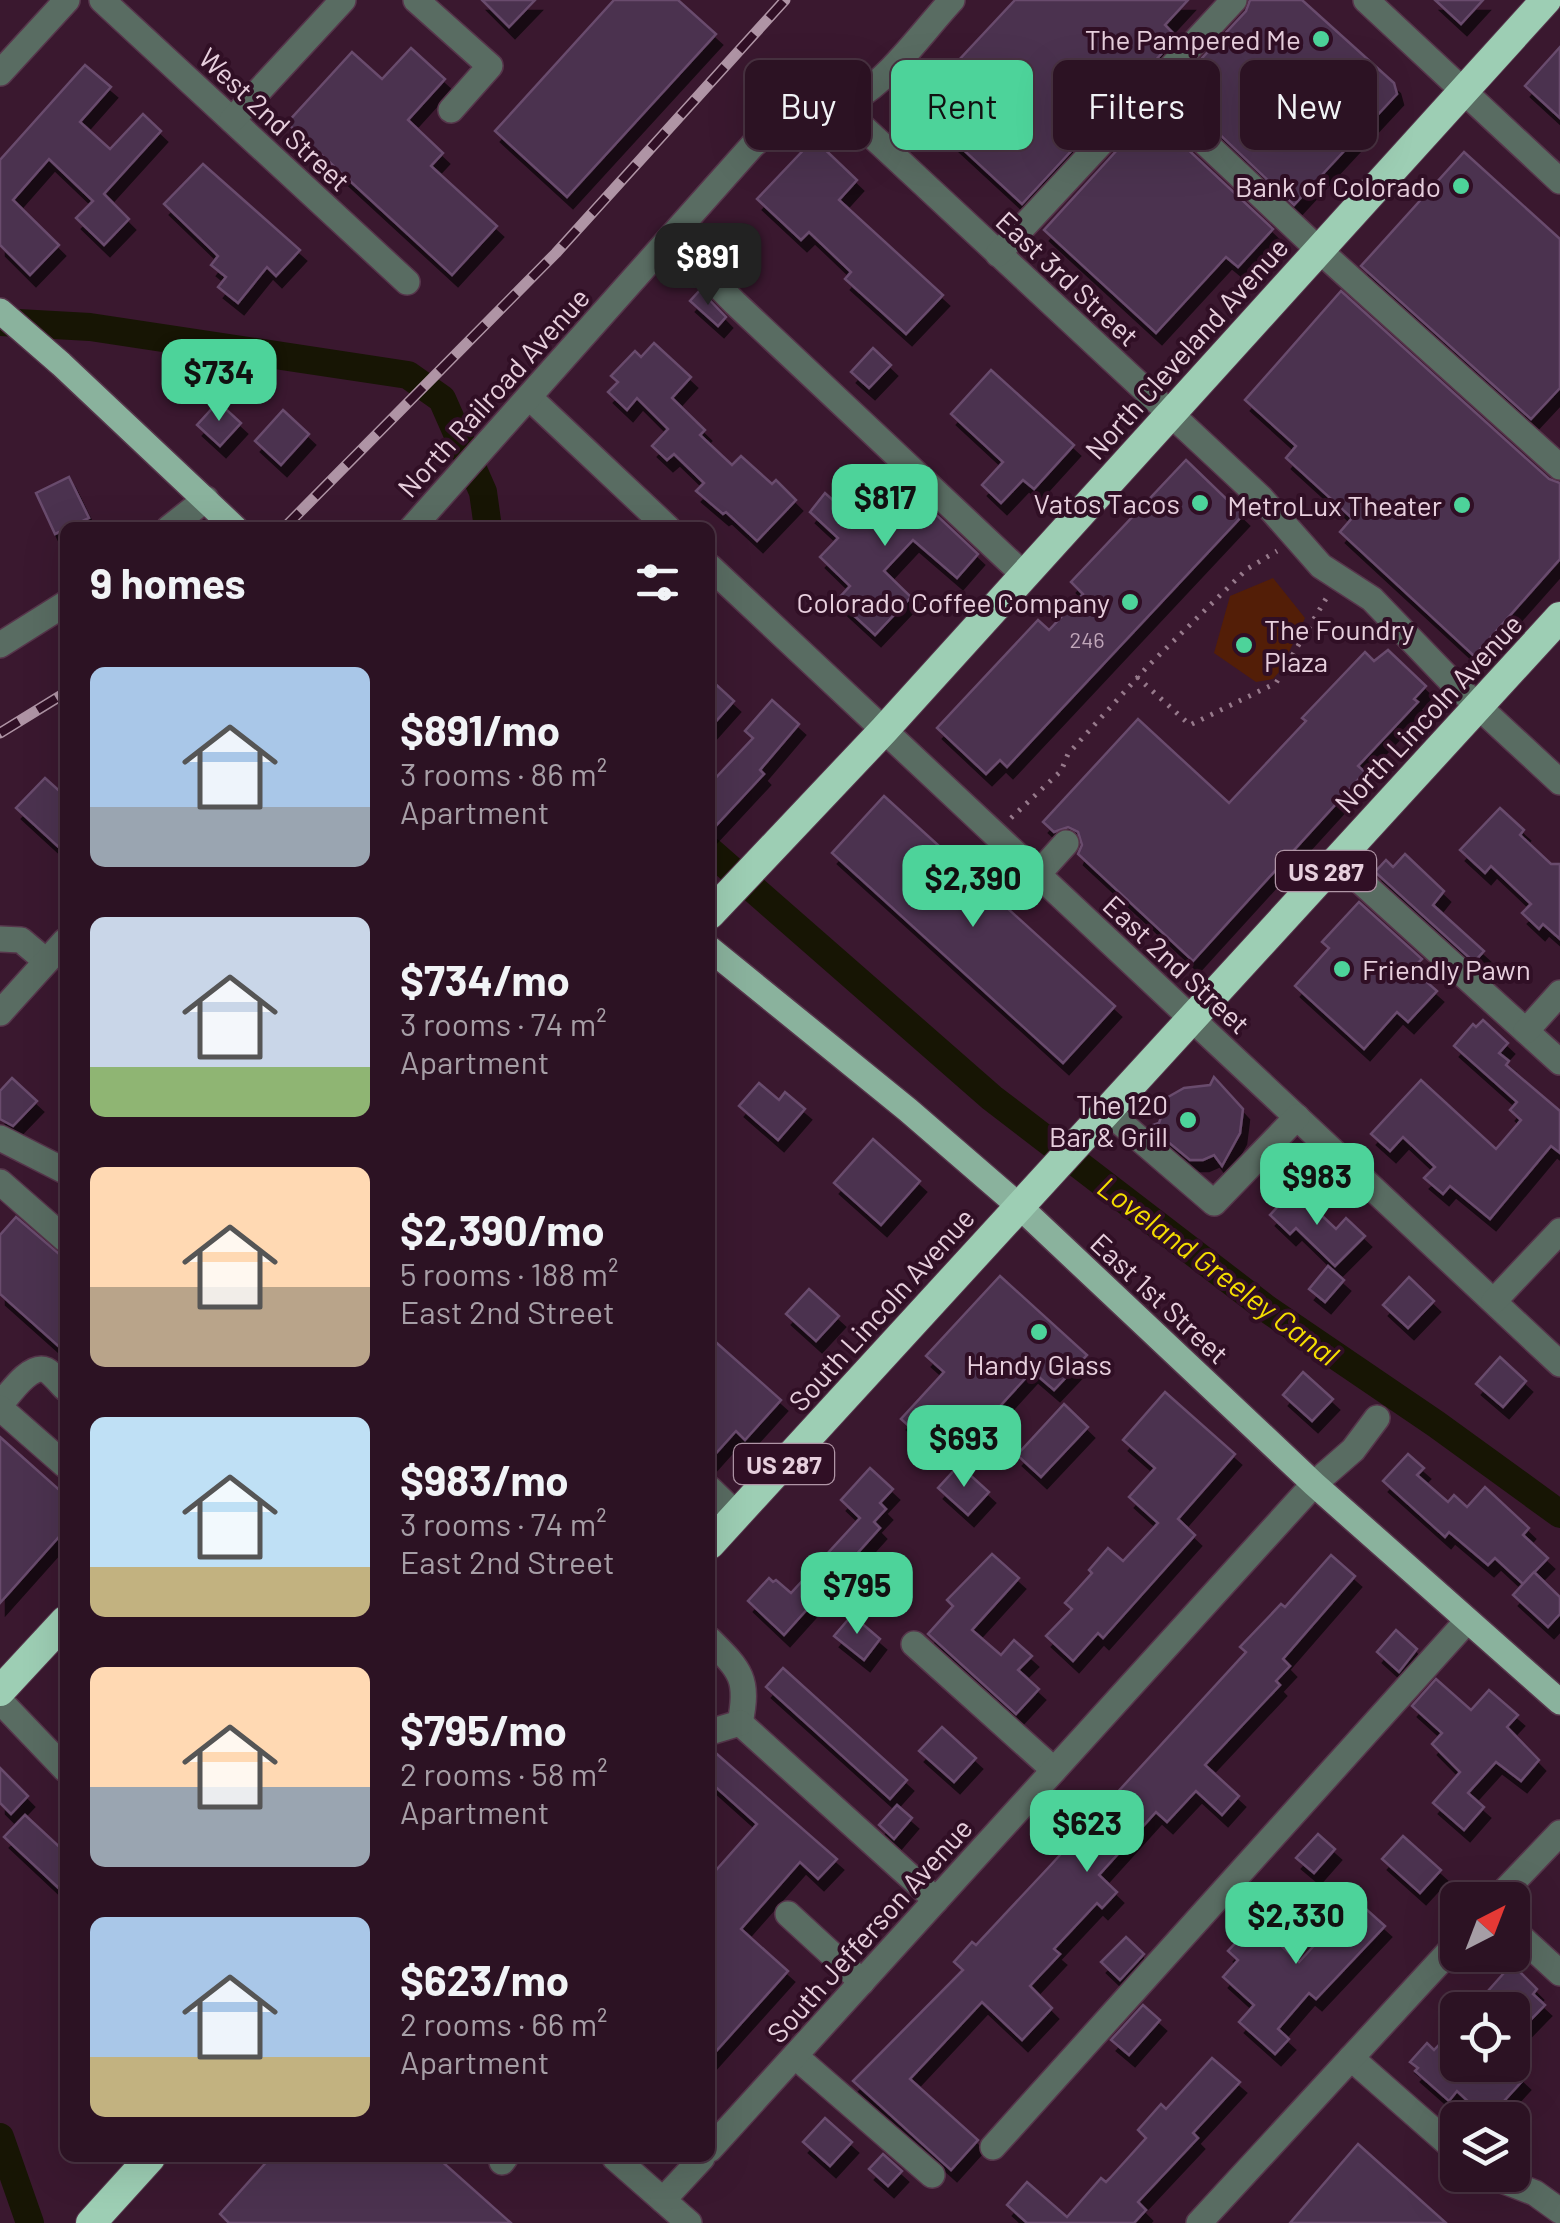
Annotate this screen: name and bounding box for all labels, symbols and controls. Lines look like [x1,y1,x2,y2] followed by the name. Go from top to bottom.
[1085,22,1301,56] place label: The Pampered Me
[1310,28,1332,50] marker: The Pampered Me
[192,40,358,198] street label: West 2nd Street
[745,60,871,150] chip: Buy
[891,60,1033,150] chip: Rent
[1053,60,1220,150] chip: Filters
[1240,60,1377,150] chip: New
[1235,169,1441,203] place label: Bank of Colorado
[1450,175,1472,197] marker: Bank of Colorado
[990,203,1146,353] street label: East 3rd Street
[649,223,767,308] pin: $891
[1077,230,1295,466] street label: North Cleveland Avenue
[676,236,740,274] text: $891
[390,280,596,504] street label: North Railroad Avenue
[160,339,278,424] pin: $734
[184,352,254,390] text: $734
[826,464,944,549] pin: $817
[854,477,916,515] text: $817
[1034,486,1180,520] place label: Vatos Tacos
[1227,488,1442,522] place label: MetroLux Theater
[1189,492,1211,514] marker: Vatos Tacos
[1451,494,1473,516] marker: MetroLux Theater
[630,555,685,610] icon: filters
[90,557,246,607] text: 9 homes
[796,585,1110,619] place label: Colorado Coffee Company
[1119,591,1141,613] marker: Colorado Coffee Company
[1327,607,1529,819] street label: North Lincoln Avenue
[1264,612,1415,678] place label: The Foundry Plaza
[1069,626,1105,652] house number: 246
[1233,634,1255,656] marker: The Foundry Plaza
[400,704,560,754] text: $891/mo
[170,707,290,827] icon: home
[400,754,607,792] text: 3 rooms · 86 m²
[400,792,549,830] text: Apartment
[892,845,1054,930] pin: $2,390
[1276,851,1376,891] road number: US 287
[924,858,1022,896] text: $2,390
[1097,888,1257,1040] street label: East 2nd Street
[1362,952,1531,986] place label: Friendly Pawn
[400,954,570,1004] text: $734/mo
[170,957,290,1077] icon: home
[1331,958,1353,980] marker: Friendly Pawn
[400,1004,607,1042] text: 3 rooms · 74 m²
[400,1042,549,1080] text: Apartment
[1049,1087,1168,1153] place label: The 120 Bar & Grill
[1177,1109,1199,1131] marker: The 120 Bar & Grill
[1258,1143,1376,1228] pin: $983
[1282,1156,1352,1194] text: $983
[1091,1168,1347,1372] water label: Loveland Greeley Canal
[781,1201,981,1417] street label: South Lincoln Avenue
[400,1204,605,1254] text: $2,390/mo
[170,1207,290,1327] icon: home
[1084,1226,1236,1370] street label: East 1st Street
[400,1254,618,1292] text: 5 rooms · 188 m²
[400,1292,615,1330] text: East 2nd Street
[1028,1321,1050,1343] marker: Handy Glass
[966,1347,1112,1381] place label: Handy Glass
[905,1405,1023,1490] pin: $693
[929,1418,999,1456] text: $693
[734,1444,834,1484] road number: US 287
[400,1454,569,1504] text: $983/mo
[170,1457,290,1577] icon: home
[400,1504,607,1542] text: 3 rooms · 74 m²
[400,1542,615,1580] text: East 2nd Street
[798,1552,916,1637] pin: $795
[823,1565,891,1603] text: $795
[400,1704,567,1754] text: $795/mo
[170,1707,290,1827] icon: home
[400,1754,608,1792] text: 2 rooms · 58 m²
[1028,1790,1146,1875] pin: $623
[400,1792,549,1830] text: Apartment
[1052,1803,1122,1841] text: $623
[759,1811,979,2049] street label: South Jefferson Avenue
[1215,1882,1377,1967] pin: $2,330
[1440,1882,1530,1972] north arrow
[1440,1882,1530,2192] map controls
[1247,1895,1345,1933] text: $2,330
[400,1954,569,2004] text: $623/mo
[170,1957,290,2077] icon: home
[1440,1992,1530,2082] button: locate
[400,2004,608,2042] text: 2 rooms · 66 m²
[400,2042,549,2080] text: Apartment
[1440,2102,1530,2192] button: layers

